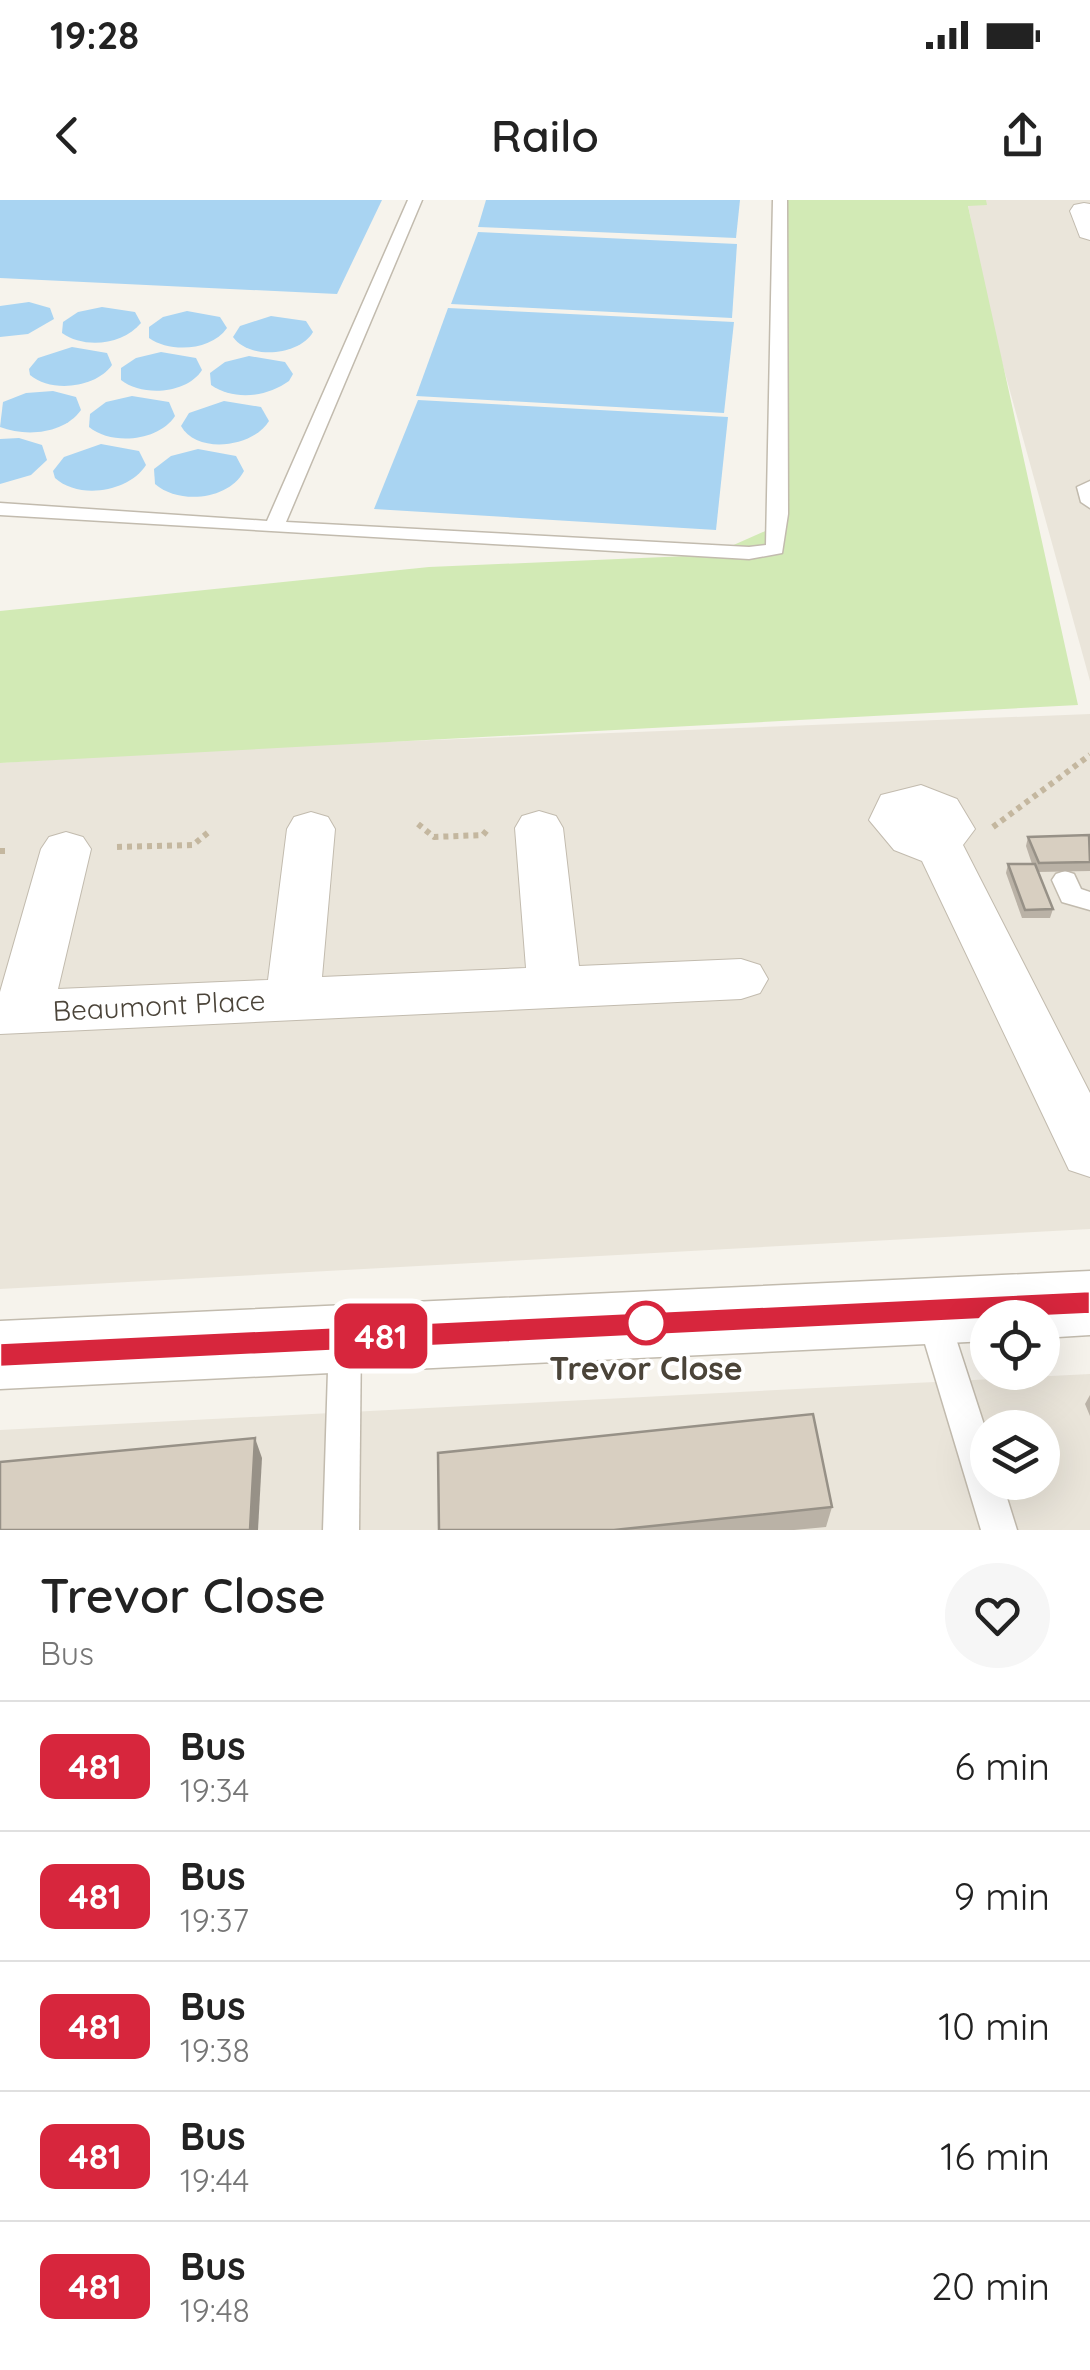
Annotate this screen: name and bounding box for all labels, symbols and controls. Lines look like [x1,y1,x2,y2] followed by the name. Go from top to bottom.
[50,11,139,59] text: 19:28
[491,107,599,163] text: Railo
[40,108,95,163] icon: back
[995,108,1050,163] icon: share
[52,982,266,1028] street label: Beaumont Place
[970,1300,1060,1500] map controls
[970,1300,1060,1390] button: locate
[625,1302,667,1344] marker: Trevor Close
[324,1304,438,1368] line badge: 481
[354,1314,408,1358] text: 481
[549,1348,743,1388] place label: Trevor Close
[970,1410,1060,1500] button: layers
[945,1563,1050,1668] button: heart
[40,1565,326,1625] text: Trevor Close
[40,1633,94,1673] text: Bus
[180,1722,246,1770] text: Bus
[954,1742,1050,1790] text: 6 min
[68,1744,122,1788] text: 481
[180,1770,249,1810] text: 19:34
[180,1852,246,1900] text: Bus
[954,1872,1050,1920] text: 9 min
[68,1874,122,1918] text: 481
[180,1900,249,1940] text: 19:37
[180,1982,246,2030] text: Bus
[938,2002,1050,2050] text: 10 min
[68,2004,122,2048] text: 481
[180,2030,250,2070] text: 19:38
[180,2112,246,2160] text: Bus
[940,2132,1050,2180] text: 16 min
[68,2134,122,2178] text: 481
[180,2160,249,2200] text: 19:44
[180,2242,246,2290] text: Bus
[931,2262,1050,2310] text: 20 min
[68,2264,122,2308] text: 481
[180,2290,250,2330] text: 19:48

